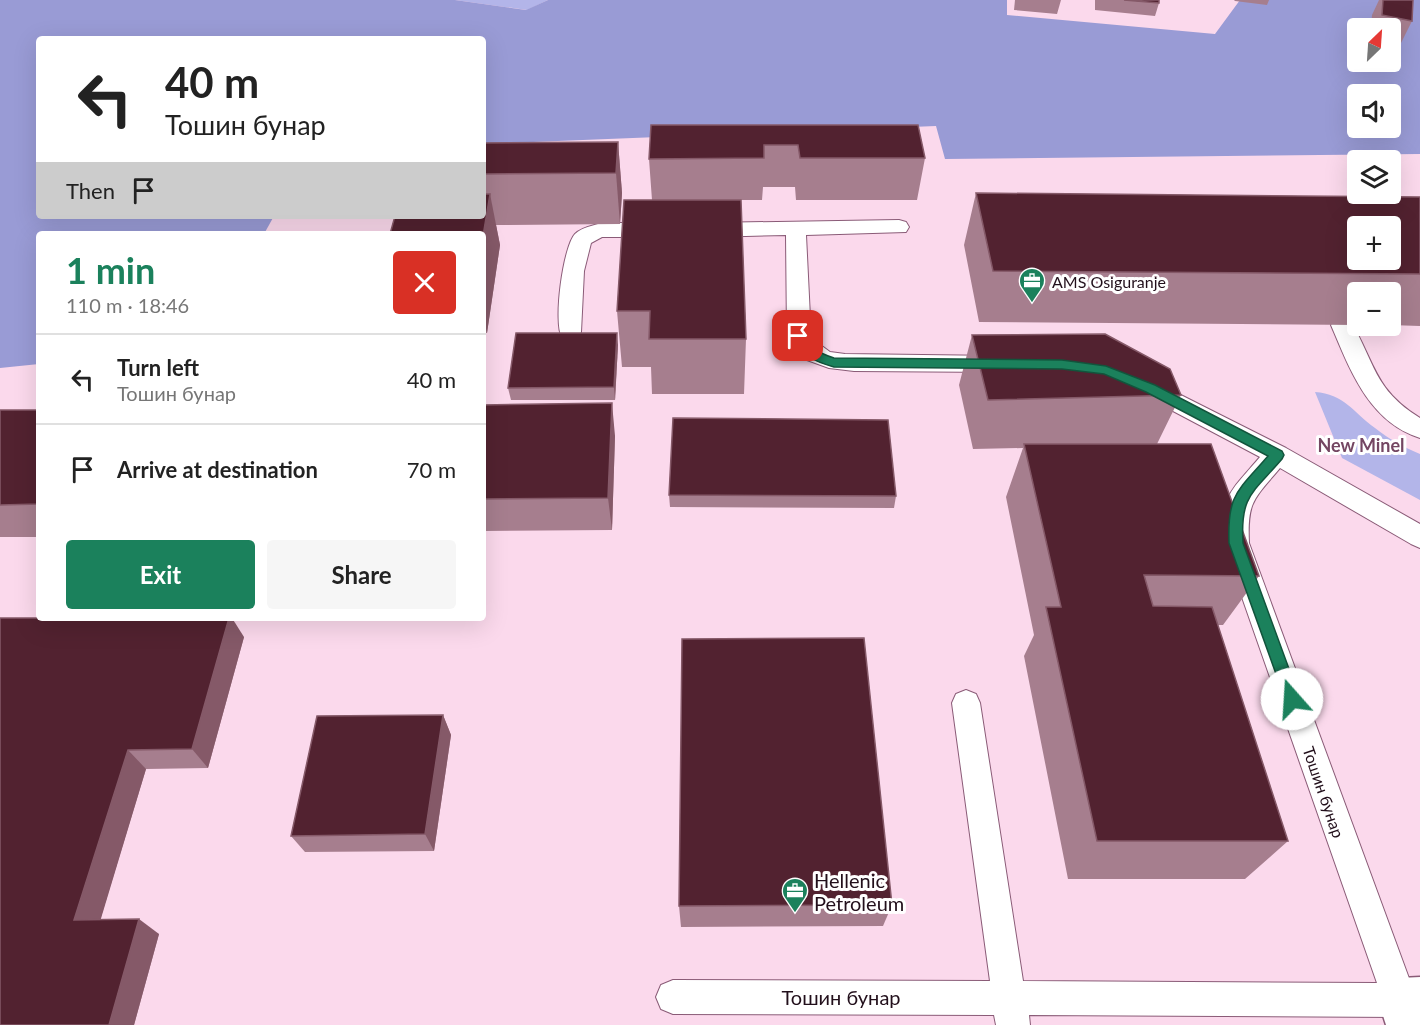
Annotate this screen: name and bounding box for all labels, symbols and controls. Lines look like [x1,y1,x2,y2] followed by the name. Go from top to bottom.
[1347,18,1401,72] north arrow
[1347,18,1401,336] map controls
[165,57,259,107] text: 40 m
[66,60,144,138] icon: left
[1347,84,1401,138] button: sound
[165,108,326,141] text: Тошин бунар
[1347,150,1401,204] button: layers
[127,174,160,207] icon: arrive
[66,177,115,204] text: Then
[1347,216,1401,270] button: +
[66,248,155,292] text: 1 min
[393,251,456,314] button: close
[1017,266,1047,304] office icon: AMS Osiguranje
[1052,272,1166,291] place label: AMS Osiguranje
[1347,282,1401,336] button: −
[66,293,189,317] text: 110 m · 18:46
[772,310,823,361] pin
[781,319,814,352] icon: arrive
[117,354,199,381] text: Turn left
[66,363,99,396] icon: left
[407,366,456,393] text: 40 m
[117,381,236,405] text: Тошин бунар
[1317,434,1405,456] district label: New Minel
[66,453,99,486] icon: arrive
[117,456,318,483] text: Arrive at destination
[407,456,456,483] text: 70 m
[66,540,255,609] button: Exit
[267,540,456,609] button: Share
[1260,667,1324,731] position arrow
[1300,744,1348,840] street label: Тошин бунар
[814,868,904,915] place label: Hellenic Petroleum
[780,876,810,914] office icon: Hellenic Petroleum
[781,985,901,1009] street label: Тошин бунар

